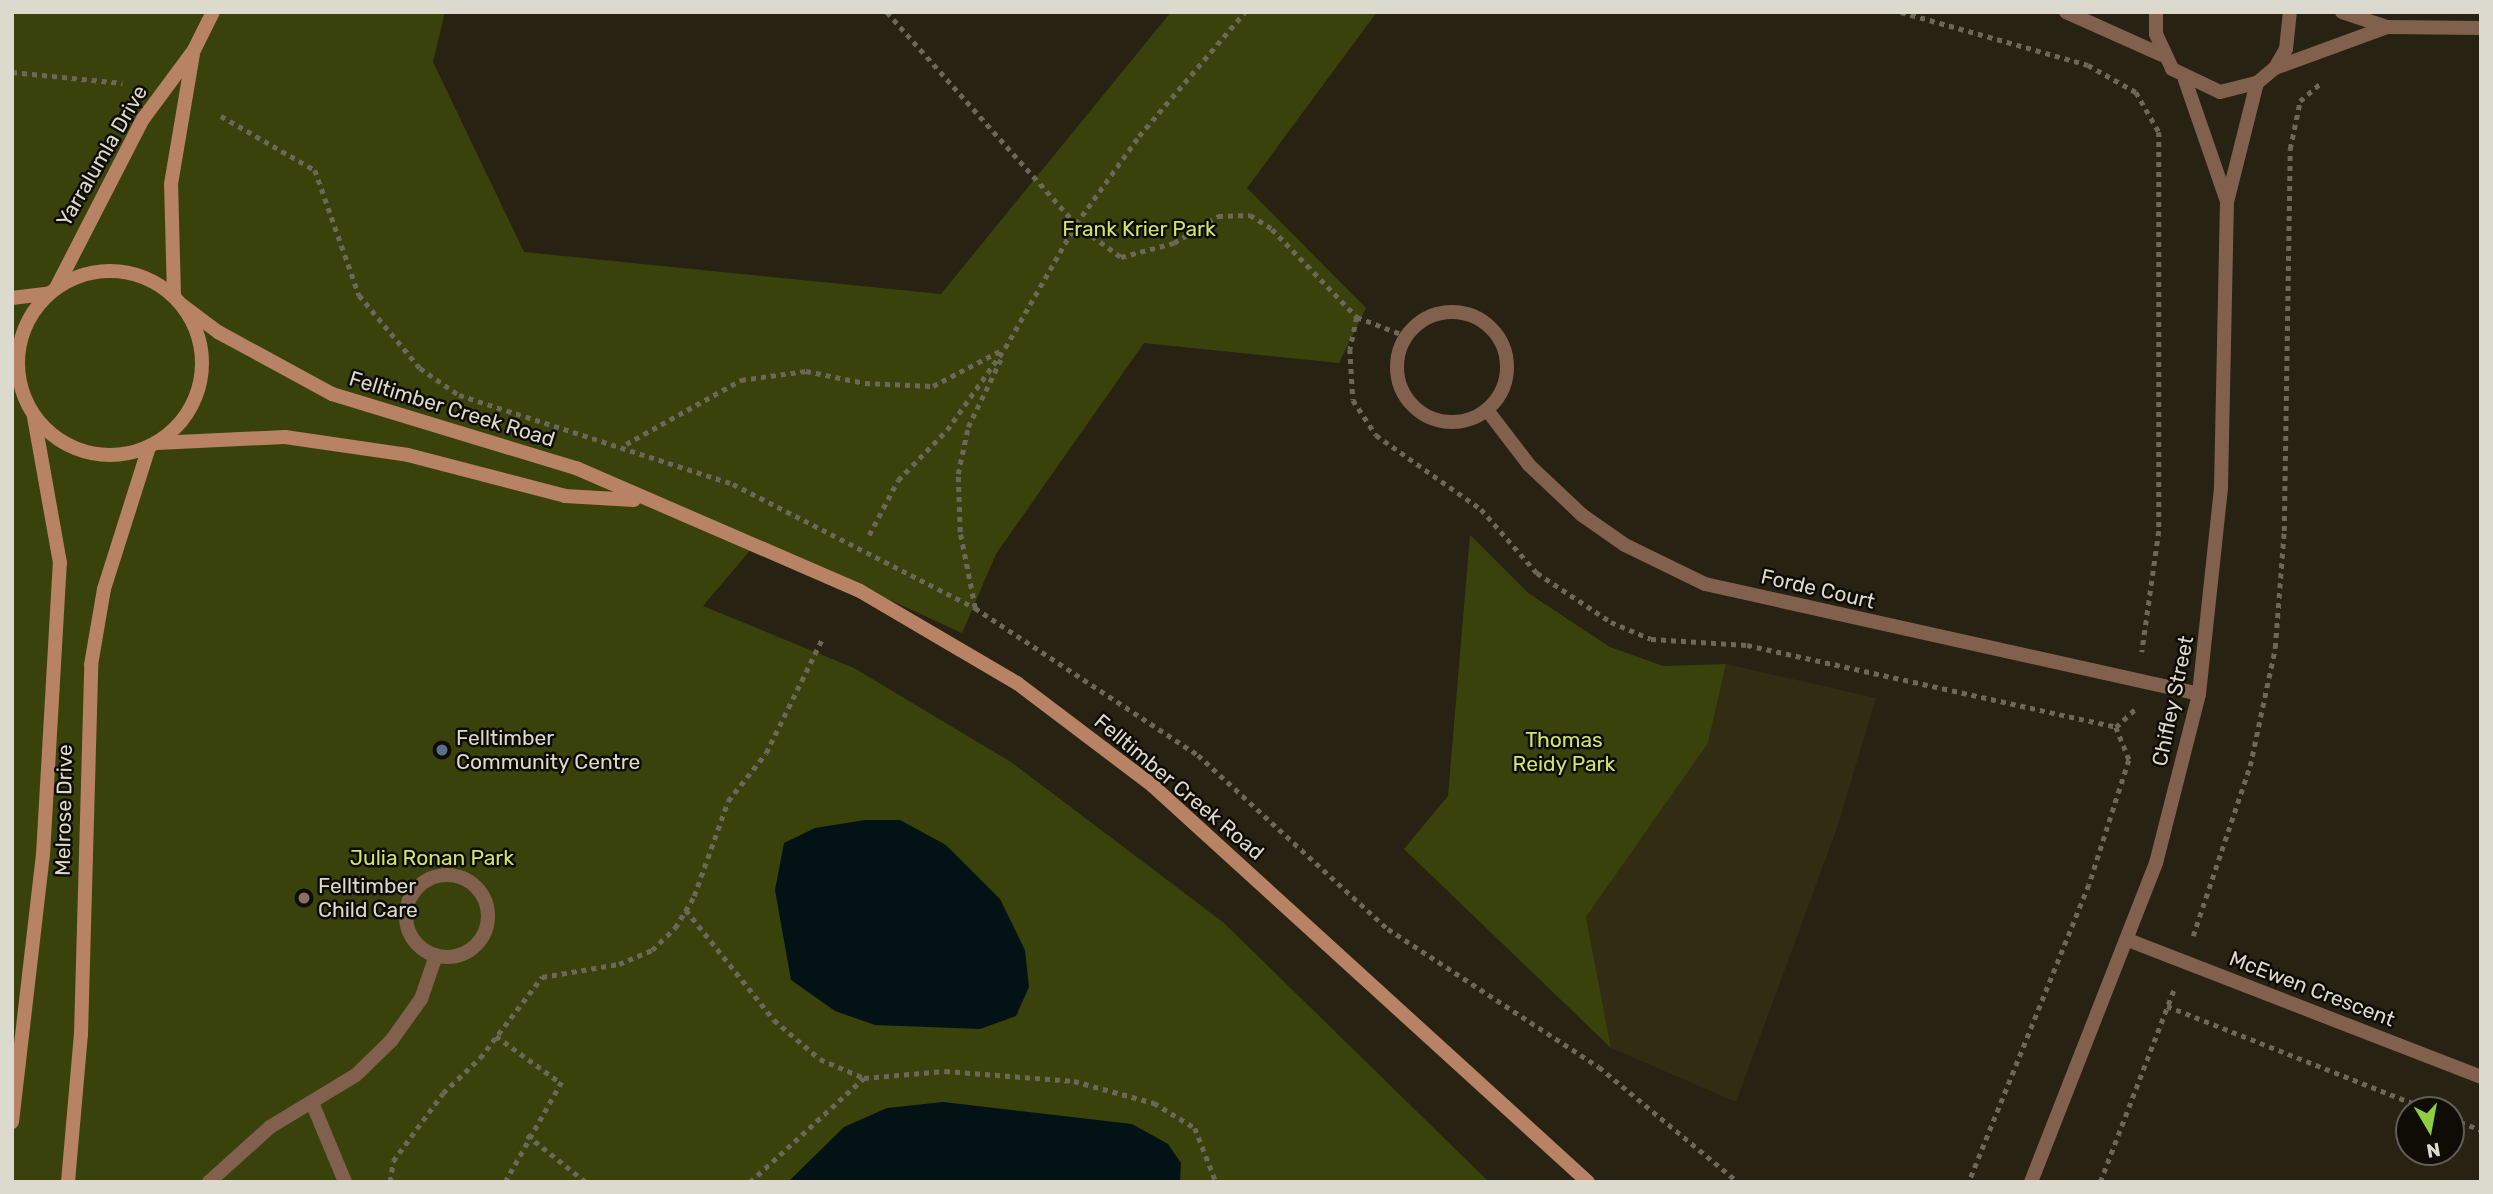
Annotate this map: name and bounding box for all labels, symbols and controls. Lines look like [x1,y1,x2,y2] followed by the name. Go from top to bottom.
[51,81,153,231] street label: Yarralumla Drive
[1062,216,1216,242] park label: Frank Krier Park
[346,366,558,452] street label: Felltimber Creek Road
[1759,564,1877,614] street label: Forde Court
[2147,633,2199,769] street label: Chifley Street
[1089,708,1269,866] street label: Felltimber Creek Road
[456,725,641,775] place label: Felltimber Community Centre
[1512,727,1616,777] park label: Thomas Reidy Park
[434,742,450,758] marker: Felltimber Community Centre
[50,744,78,876] street label: Melrose Drive
[350,845,514,871] park label: Julia Ronan Park
[318,873,418,923] place label: Felltimber Child Care
[296,890,312,906] marker: Felltimber Child Care
[2226,946,2398,1032] street label: McEwen Crescent
[2395,1096,2465,1166] north arrow
[2425,1138,2442,1163] text: N

